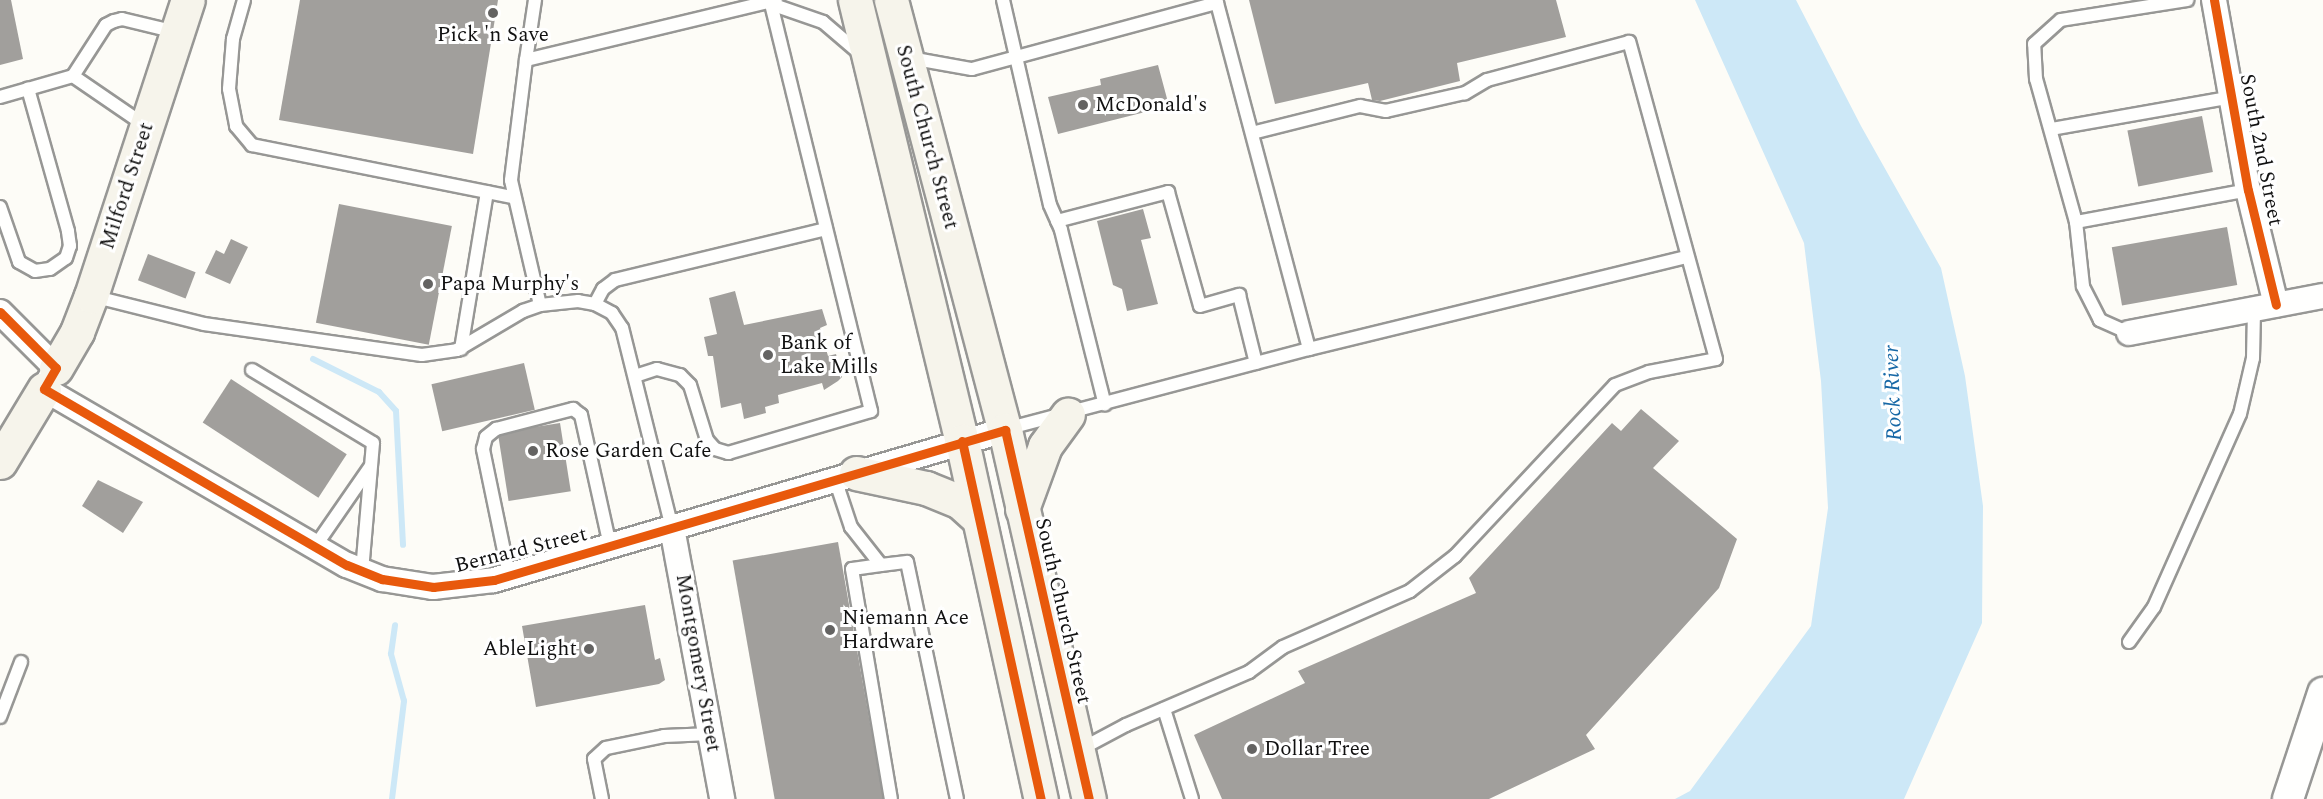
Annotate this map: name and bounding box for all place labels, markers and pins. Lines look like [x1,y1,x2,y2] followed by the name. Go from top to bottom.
[486,6,500,20] marker: Pick 'n Save
[437,22,549,48] place label: Pick 'n Save
[1095,92,1207,118] place label: McDonald's
[1076,98,1090,112] marker: McDonald's
[440,271,579,297] place label: Papa Murphy's
[421,277,435,291] marker: Papa Murphy's
[780,330,878,380] place label: Bank of Lake Mills
[761,348,775,362] marker: Bank of Lake Mills
[545,438,711,464] place label: Rose Garden Cafe
[526,444,540,458] marker: Rose Garden Cafe
[842,605,969,655] place label: Niemann Ace Hardware
[823,623,837,637] marker: Niemann Ace Hardware
[483,636,577,662] place label: AbleLight
[582,642,596,656] marker: AbleLight
[1264,736,1370,762] place label: Dollar Tree
[1245,742,1259,756] marker: Dollar Tree

